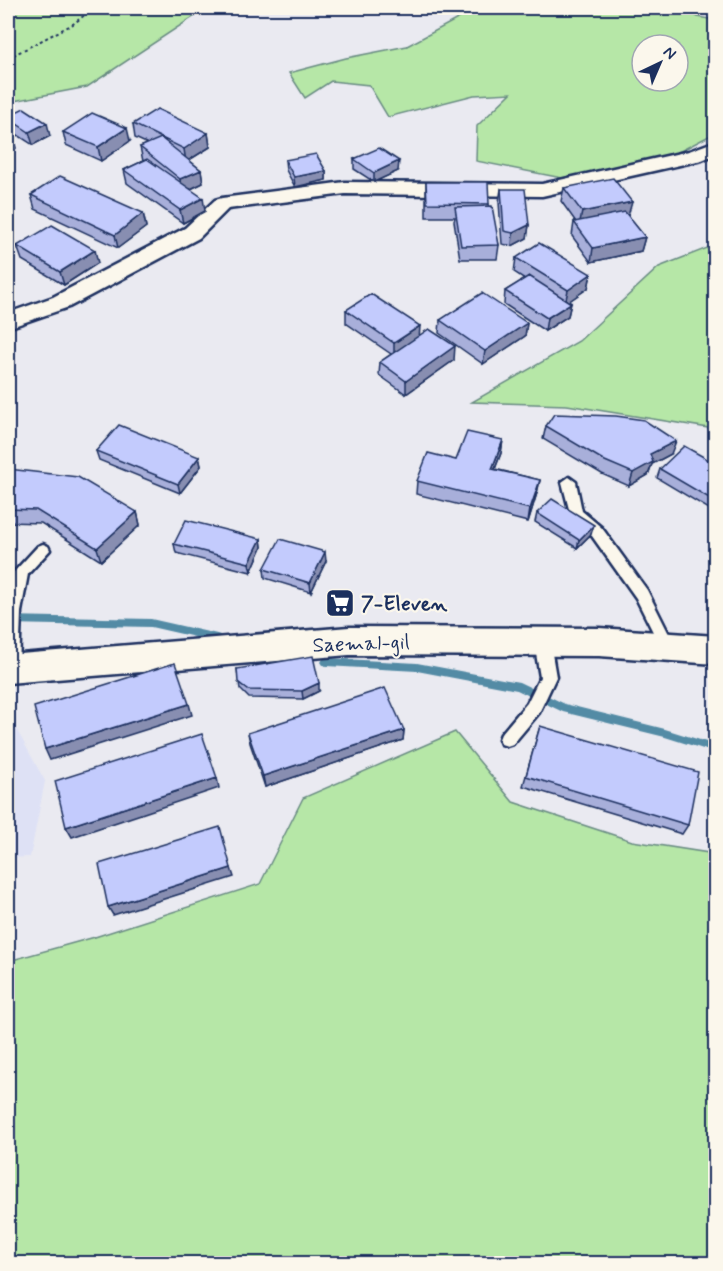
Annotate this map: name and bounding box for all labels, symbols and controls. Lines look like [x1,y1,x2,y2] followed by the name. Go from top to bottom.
[630,33,690,93] north arrow
[658,42,681,65] text: N
[324,587,356,619] supermarket icon: 7-Eleven
[361,590,448,618] place label: 7-Eleven
[312,628,410,660] street label: Saemal-gil

